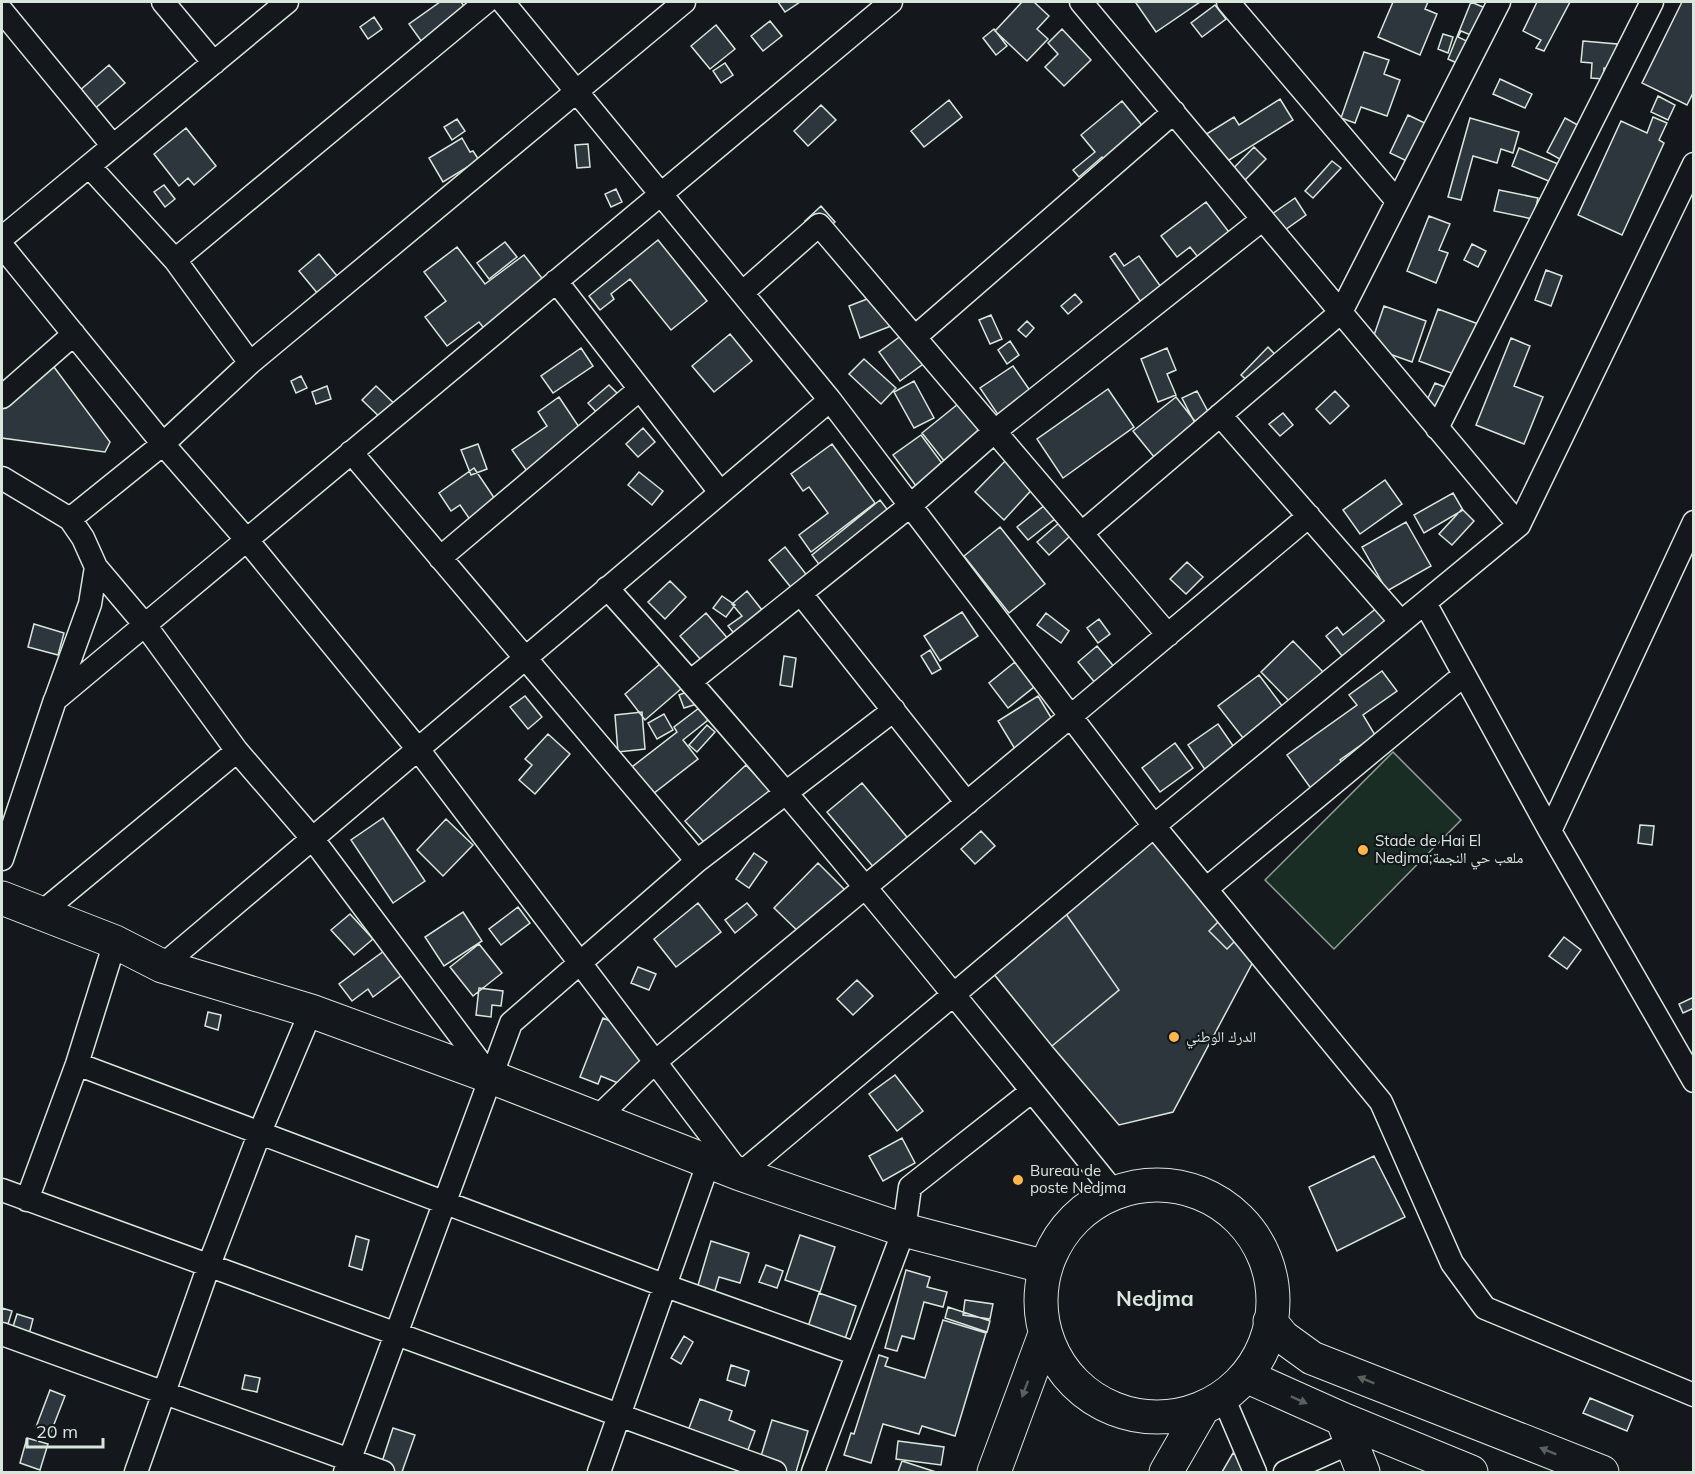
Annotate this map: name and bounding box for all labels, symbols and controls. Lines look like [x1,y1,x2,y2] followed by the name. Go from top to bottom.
[1375,831,1523,870] place label: Stade de Hai El Nedjma;ملعب حي النجمة
[1356,843,1370,857] marker: Stade de Hai El Nedjma;ملعب حي النجمة
[1186,1027,1256,1049] place label: الدرك الوطني
[1167,1030,1181,1044] marker: الدرك الوطني
[1030,1161,1126,1197] place label: Bureau de poste Nedjma
[1011,1173,1025,1187] marker: Bureau de poste Nedjma
[1116,1285,1194,1311] district label: Nedjma
[1357,1374,1375,1384] one-way arrow
[1020,1380,1029,1398] one-way arrow
[1291,1395,1309,1405] one-way arrow
[27,1411,104,1449] scale bar
[36,1420,78,1443] text: 20 m
[1538,1446,1556,1456] one-way arrow

